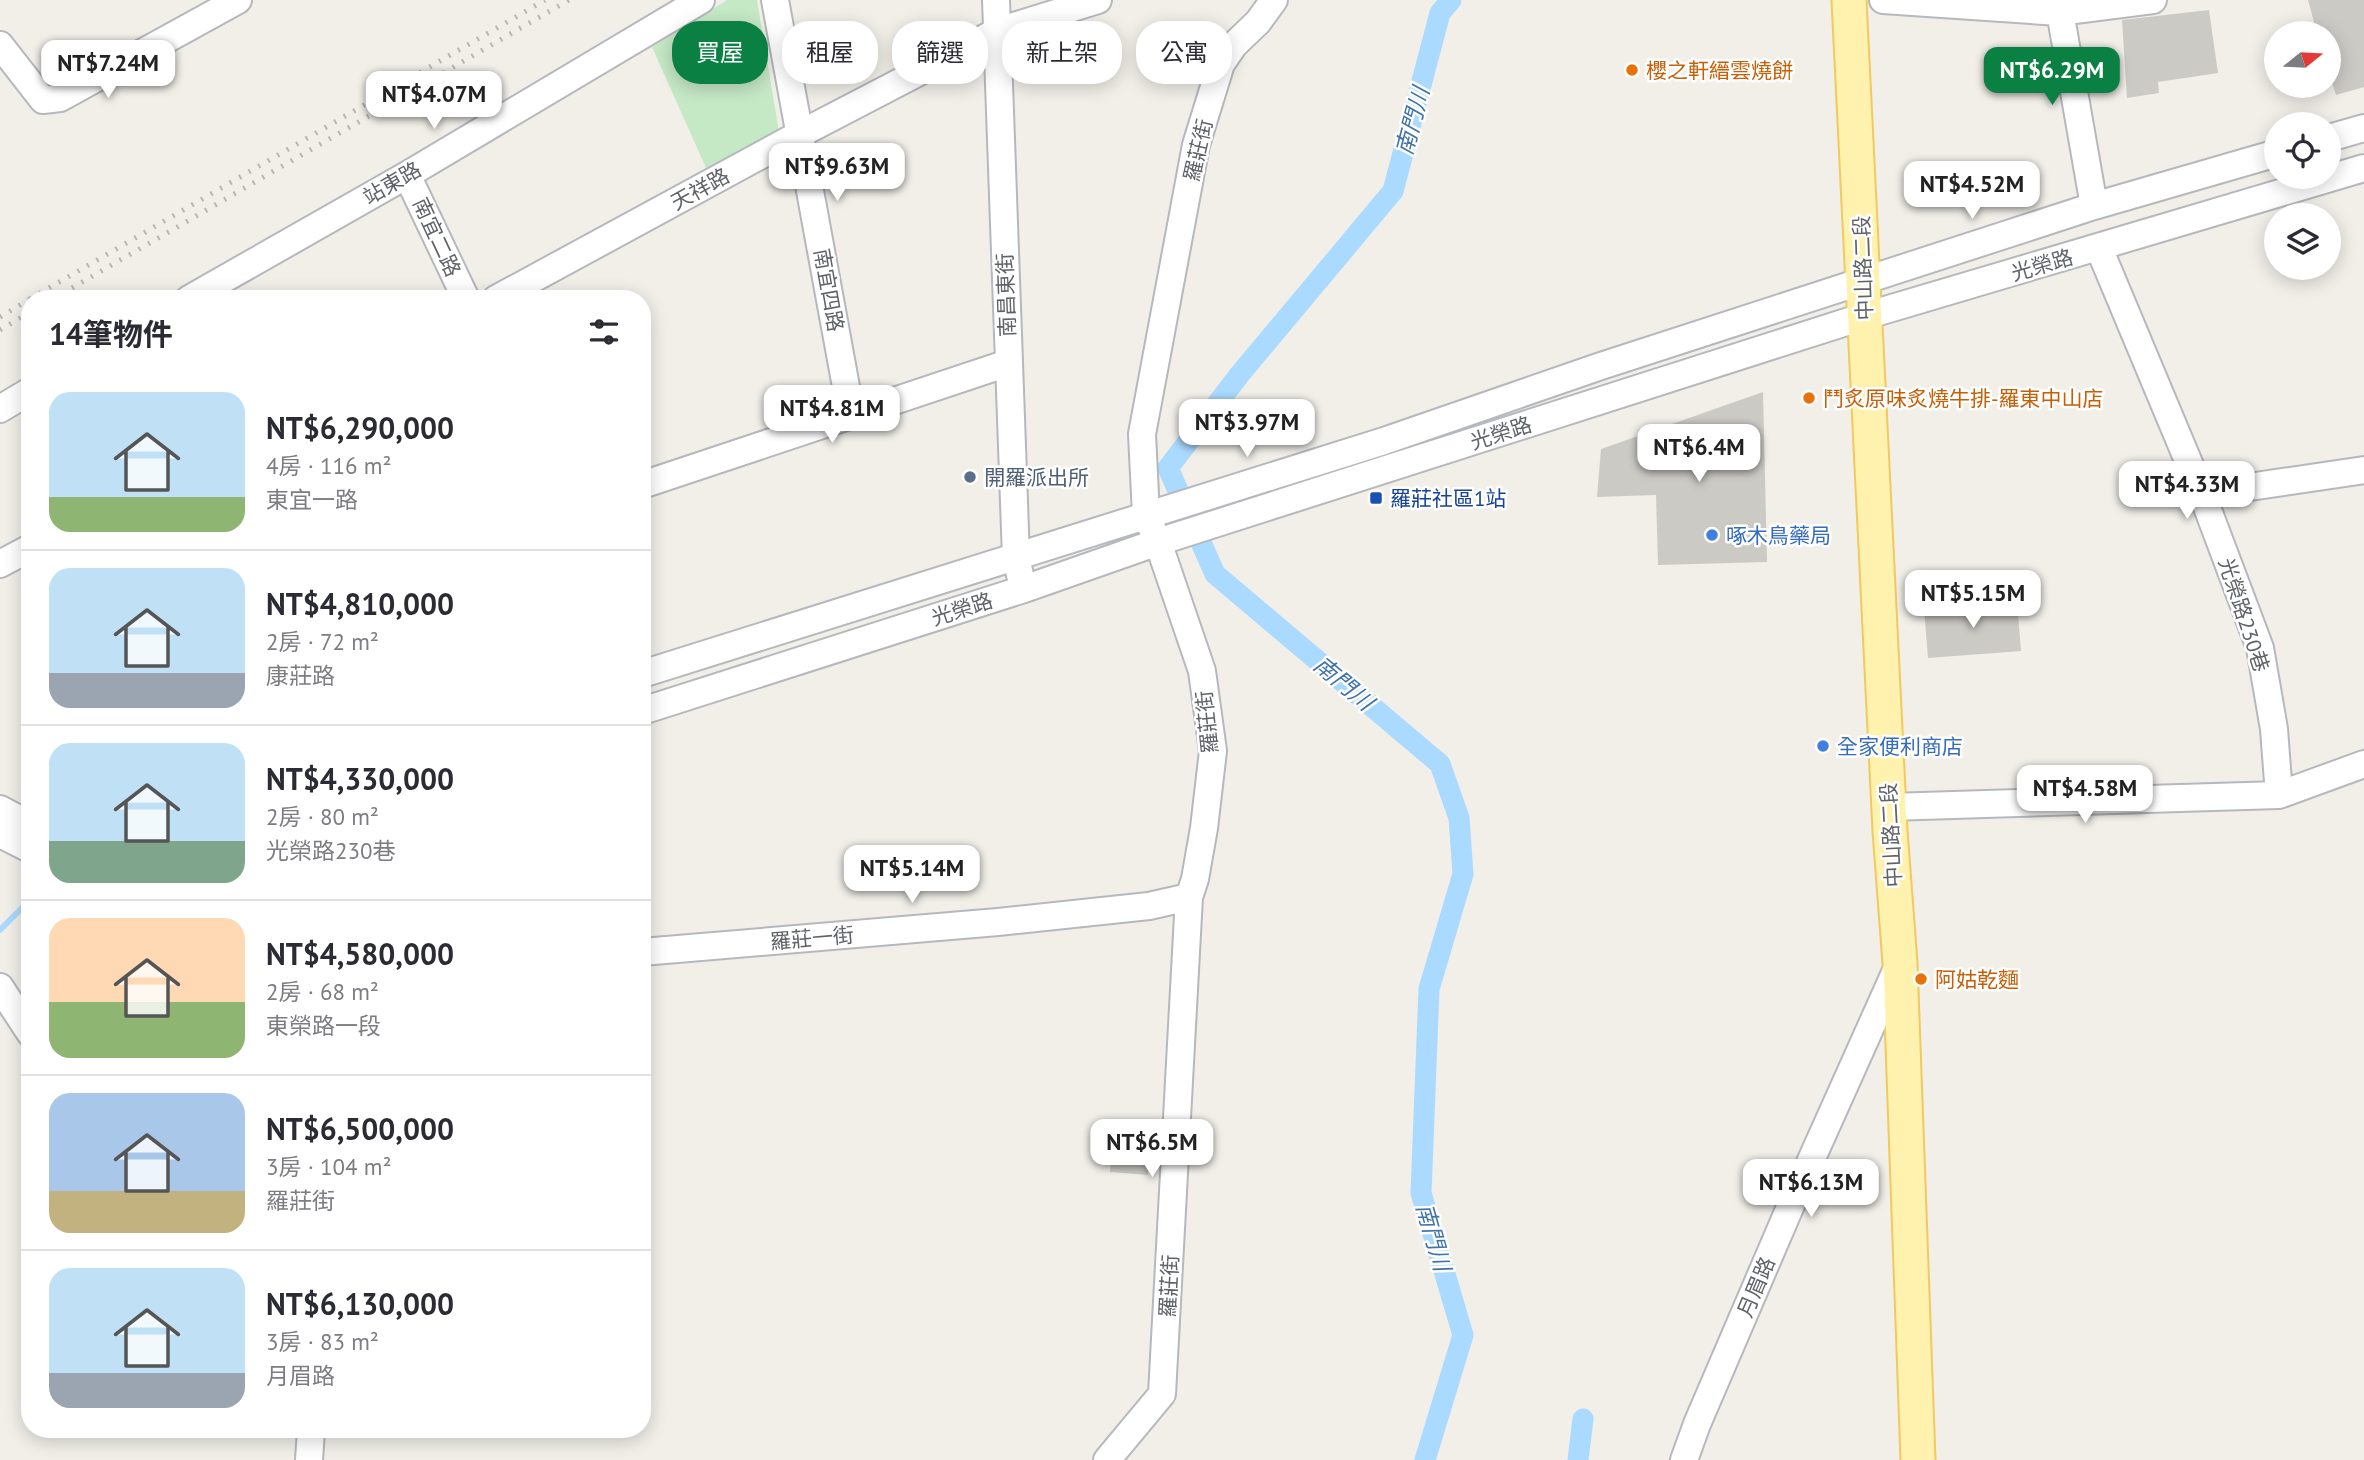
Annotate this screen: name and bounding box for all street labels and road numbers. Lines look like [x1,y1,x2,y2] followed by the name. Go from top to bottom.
[1178,116,1218,184] street label: 羅莊街
[358,156,426,210] street label: 站東路
[666,162,734,216] street label: 天祥路
[407,193,467,281] street label: 南宜二路
[1848,215,1878,321] street label: 中山路二段
[2008,243,2076,287] street label: 光榮路
[808,246,850,334] street label: 南宜四路
[991,253,1021,337] street label: 南昌東街
[1467,410,1535,456] street label: 光榮路
[2213,555,2275,675] street label: 光榮路230巷
[928,586,996,632] street label: 光榮路
[1190,689,1224,755] street label: 羅莊街
[1875,782,1907,888] street label: 中山路二段
[769,921,855,955] street label: 羅莊一街
[1731,1253,1781,1321] street label: 月眉路
[1154,1254,1184,1318] street label: 羅莊街

